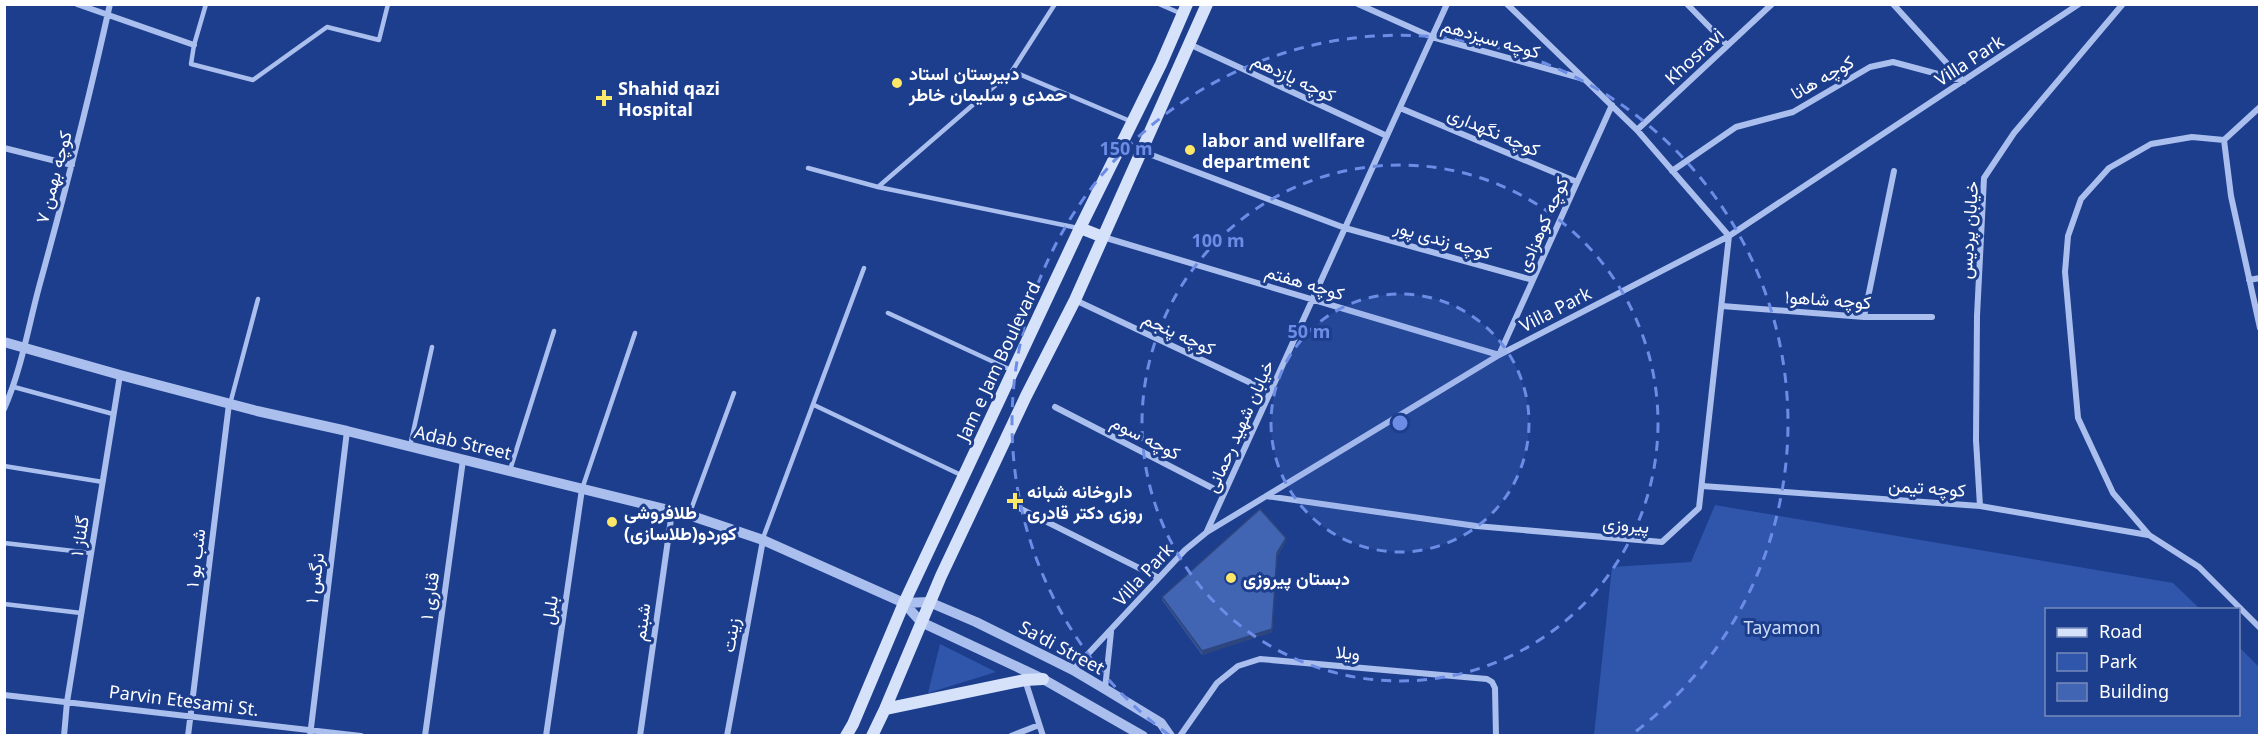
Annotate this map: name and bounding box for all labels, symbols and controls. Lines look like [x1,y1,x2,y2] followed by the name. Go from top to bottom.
[1439,12,1543,64] street label: کوچه سیزدهم
[1659,22,1729,90] street label: Khosravi
[1930,29,2008,91] street label: Villa Park
[1248,47,1340,108] street label: کوچه یازدهم
[1786,49,1858,106] street label: کوچه هانا
[908,61,1067,106] place label: دبیرستان استاد حمدی و سلیمان خاطر
[618,76,720,121] place label: Shahid qazi Hospital
[890,76,904,90] marker: دبیرستان استاد حمدی و سلیمان خاطر
[595,89,613,107] marker: Shahid qazi Hospital
[1444,101,1544,162] street label: کوچه نگهداری
[29,128,78,226] street label: کوچه بهمن ۷
[1202,128,1365,173] place label: labor and wellfare department
[1099,136,1153,160] text: 150 m
[1183,143,1197,157] marker: labor and wellfare department
[1510,173,1575,276] street label: کوچه کوهزادی
[1953,180,1984,280] street label: خیابان پردیس
[1390,213,1494,265] street label: کوچه زندی پور
[1191,228,1245,252] text: 100 m
[1262,259,1347,306] street label: کوچه هفتم
[950,277,1046,446] street label: Jam e Jam Boulevard
[1515,281,1595,337] street label: Villa Park
[1784,284,1872,315] street label: کوچه شاهو۱
[1138,306,1219,361] street label: کوچه پنجم
[1288,319,1330,343] text: 50 m
[1199,356,1279,496] street label: خیابان شهید رحمانی
[1107,409,1185,466] street label: کوچه سوم
[1390,413,1410,433] centre of rings
[412,419,514,465] street label: Adab Street
[1887,472,1966,503] street label: کوچه تیمن
[1027,479,1143,524] place label: داروخانه شبانه روزی دکتر قادری
[1008,494,1022,508] marker: داروخانه شبانه روزی دکتر قادری
[624,500,737,545] place label: طلافروشی کوردو(طلاسازی)
[1601,510,1650,539] street label: پیروزی
[64,514,94,558] street label: گلناز ۱
[605,515,619,529] marker: طلافروشی کوردو(طلاسازی)
[180,527,210,589] street label: شب بو ۱
[1108,537,1178,611] street label: Villa Park
[299,551,329,605] street label: نرگس ۱
[1243,566,1350,591] place label: دبستان پیروزی
[414,571,444,621] street label: قناری ۱
[1224,571,1238,585] marker: دبستان پیروزی
[535,594,563,626] street label: بلبل
[626,602,657,643] street label: شبنم
[2045,608,2240,716] legend
[1015,614,1109,680] street label: Sa'di Street
[1744,615,1820,639] park label: Tayamon
[715,616,745,654] street label: زینت
[2099,619,2142,643] text: Road
[1335,639,1361,665] street label: ویلا
[2099,649,2137,673] text: Park
[108,679,260,721] street label: Parvin Etesami St.
[2099,679,2169,703] text: Building

